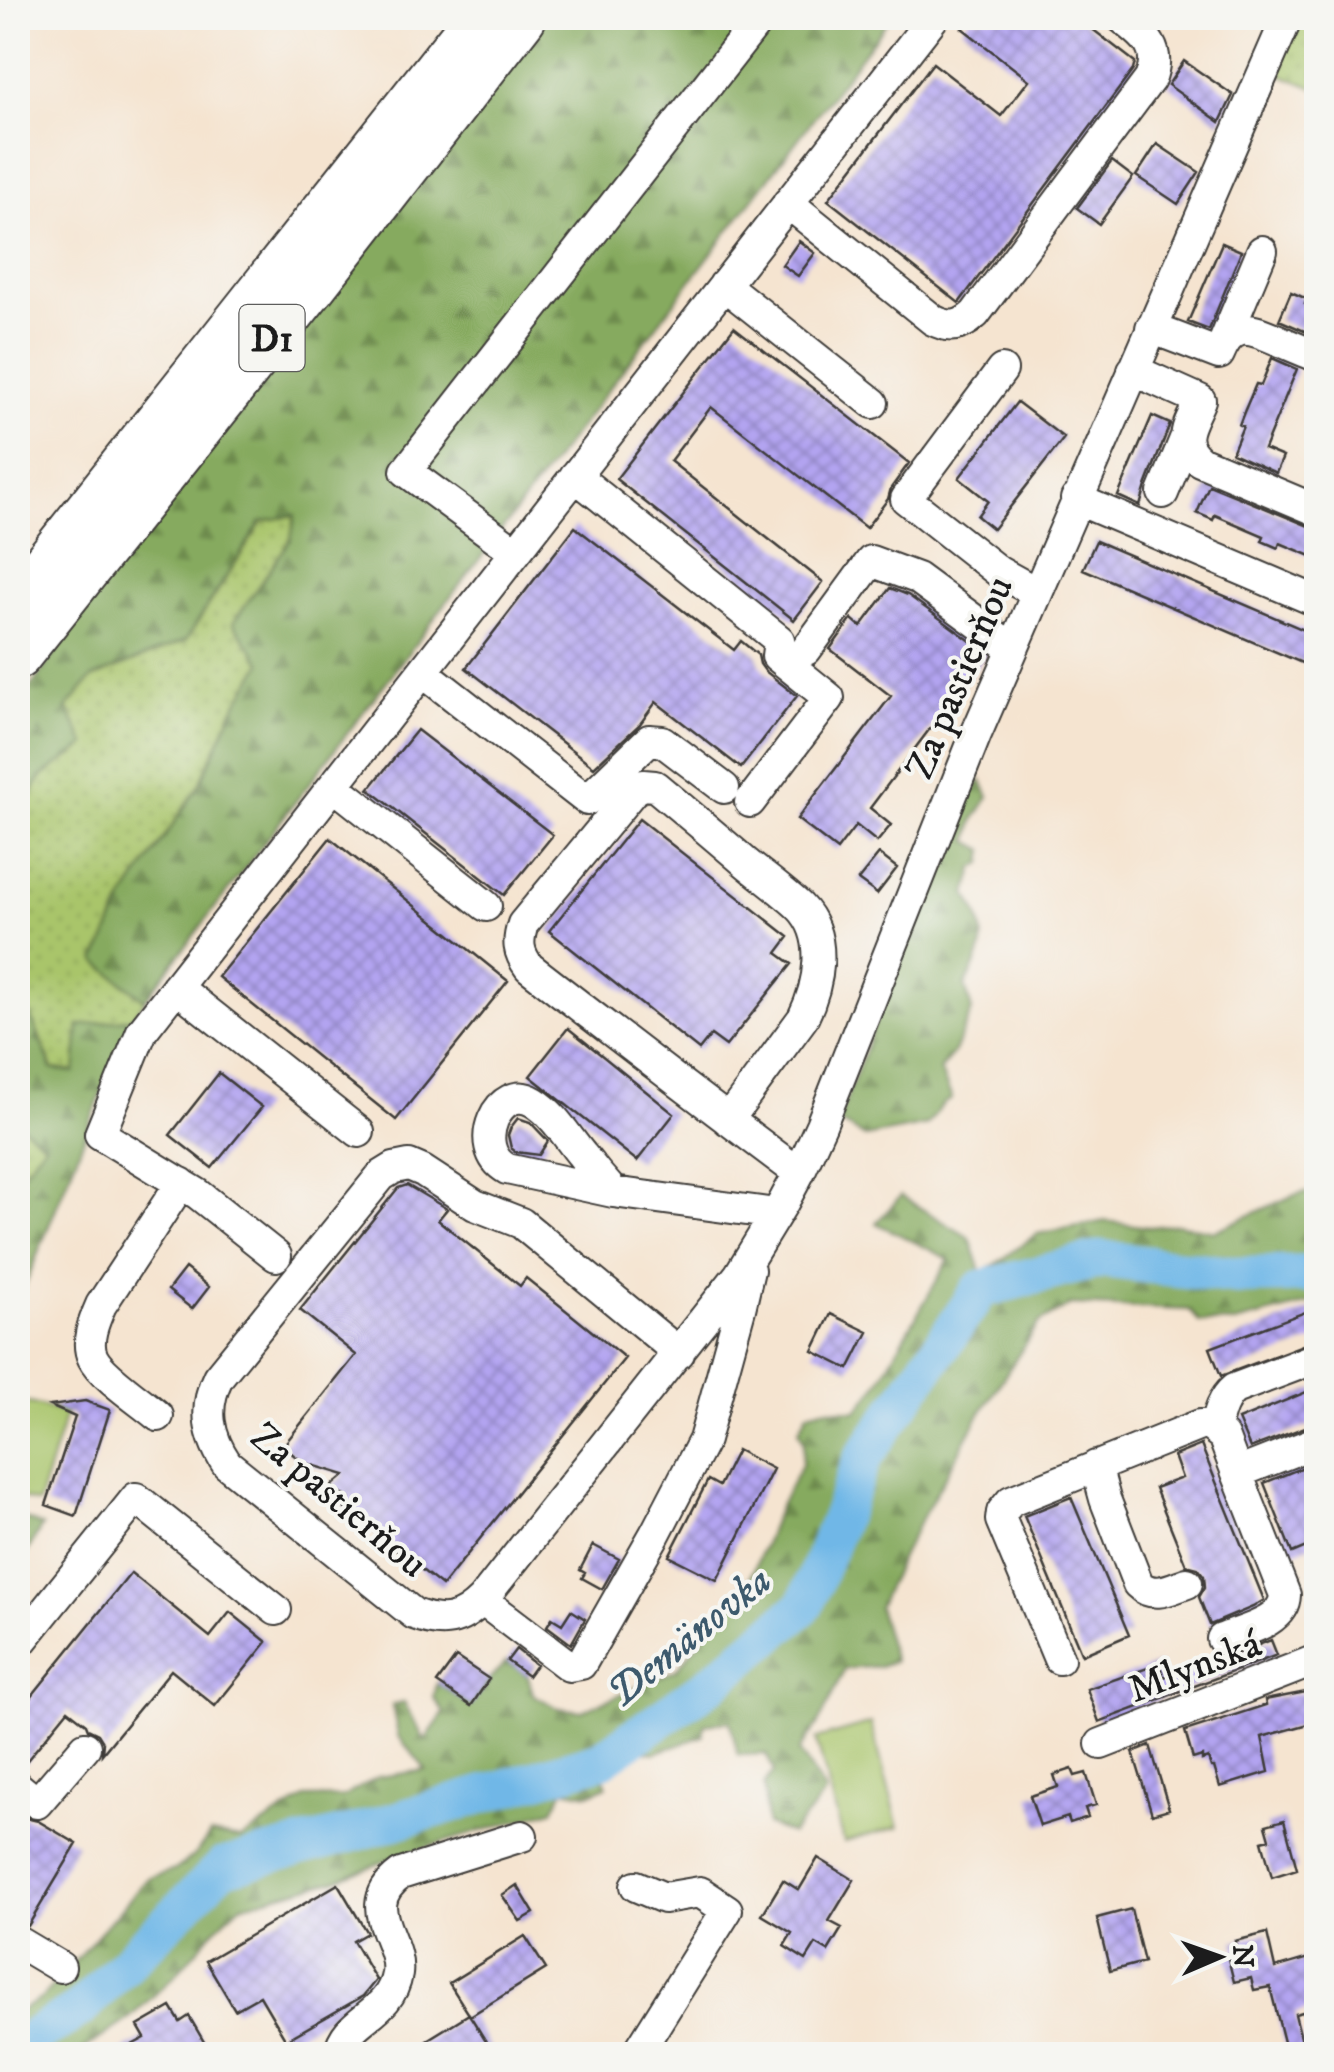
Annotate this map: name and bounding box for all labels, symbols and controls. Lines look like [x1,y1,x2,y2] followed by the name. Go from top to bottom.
[240,305,304,371] road number: D1
[896,569,1026,787] street label: Za pastierňou
[239,1413,437,1590] street label: Za pastierňou
[597,1555,783,1719] water label: Demänovka
[1122,1620,1269,1716] street label: Mlynská
[1169,1907,1269,2007] north arrow
[1225,1944,1260,1968] text: N

